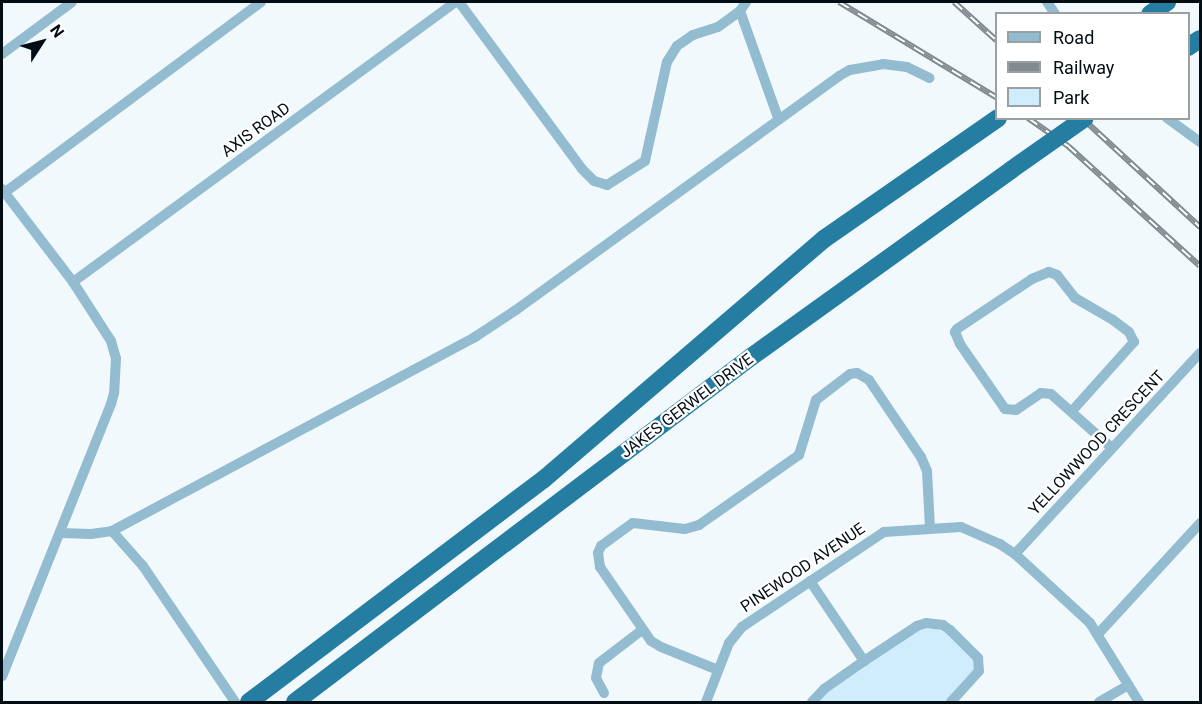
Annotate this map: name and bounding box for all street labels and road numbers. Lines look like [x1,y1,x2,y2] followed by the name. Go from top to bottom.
[218,99,294,161] street label: AXIS ROAD
[617,350,757,462] street label: JAKES GERWEL DRIVE
[1025,367,1169,519] street label: YELLOWWOOD CRESCENT
[737,519,869,617] street label: PINEWOOD AVENUE

